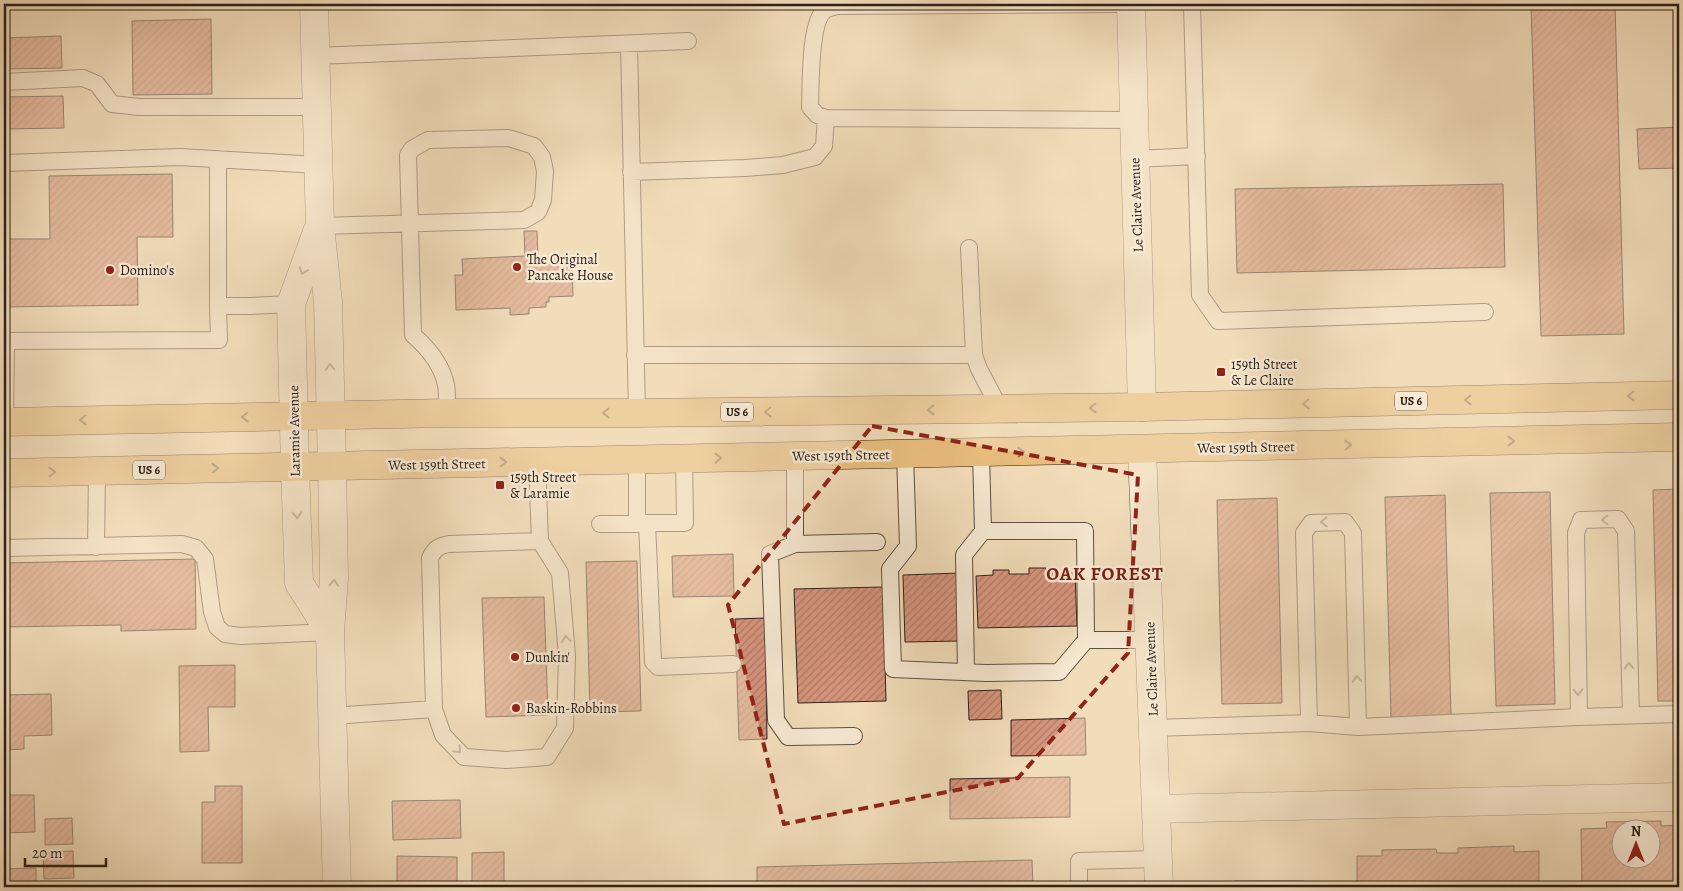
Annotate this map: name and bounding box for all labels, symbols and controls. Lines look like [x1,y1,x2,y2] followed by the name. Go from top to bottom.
[1125,157,1148,253] street label: Le Claire Avenue
[527,250,613,285] place label: The Original Pancake House
[120,261,174,280] place label: Domino's
[511,261,523,273] marker: The Original Pancake House
[104,264,116,276] marker: Domino's
[299,267,309,275] one-way arrow
[1231,355,1298,390] place label: 159th Street & Le Claire
[324,363,335,371] one-way arrow
[1215,366,1227,378] marker: 159th Street & Le Claire
[284,385,305,477] street label: Laramie Avenue
[1626,391,1634,402] one-way arrow
[1395,392,1427,411] road number: US 6
[1464,395,1472,405] one-way arrow
[1301,398,1309,409] one-way arrow
[721,402,753,422] road number: US 6
[1089,403,1096,413] one-way arrow
[926,405,934,415] one-way arrow
[764,407,772,417] one-way arrow
[601,408,609,418] one-way arrow
[241,412,249,422] one-way arrow
[79,415,87,426] one-way arrow
[1508,436,1515,446] one-way arrow
[1196,437,1295,458] street label: West 159th Street
[1345,440,1353,450] one-way arrow
[791,445,890,466] street label: West 159th Street
[1017,447,1025,457] one-way arrow
[714,452,722,463] one-way arrow
[387,454,486,475] street label: West 159th Street
[499,457,507,468] one-way arrow
[133,460,165,480] road number: US 6
[212,463,219,473] one-way arrow
[49,467,57,477] one-way arrow
[510,468,577,503] place label: 159th Street & Laramie
[494,479,506,491] marker: 159th Street & Laramie
[292,512,302,519] one-way arrow
[1601,514,1609,525] one-way arrow
[1320,517,1328,527] one-way arrow
[1046,561,1164,587] district label: OAK FOREST
[328,579,339,587] one-way arrow
[1140,621,1163,717] street label: Le Claire Avenue
[560,635,571,643] one-way arrow
[525,648,570,667] place label: Dunkin'
[509,651,521,663] marker: Dunkin'
[1624,662,1635,670] one-way arrow
[1351,674,1362,682] one-way arrow
[1573,689,1583,697] one-way arrow
[526,699,617,718] place label: Baskin-Robbins
[510,702,522,714] marker: Baskin-Robbins
[452,745,461,754] one-way arrow
[1610,818,1660,868] north arrow
[1631,822,1641,841] text: N
[25,836,106,868] scale bar
[32,843,63,863] text: 20 m

